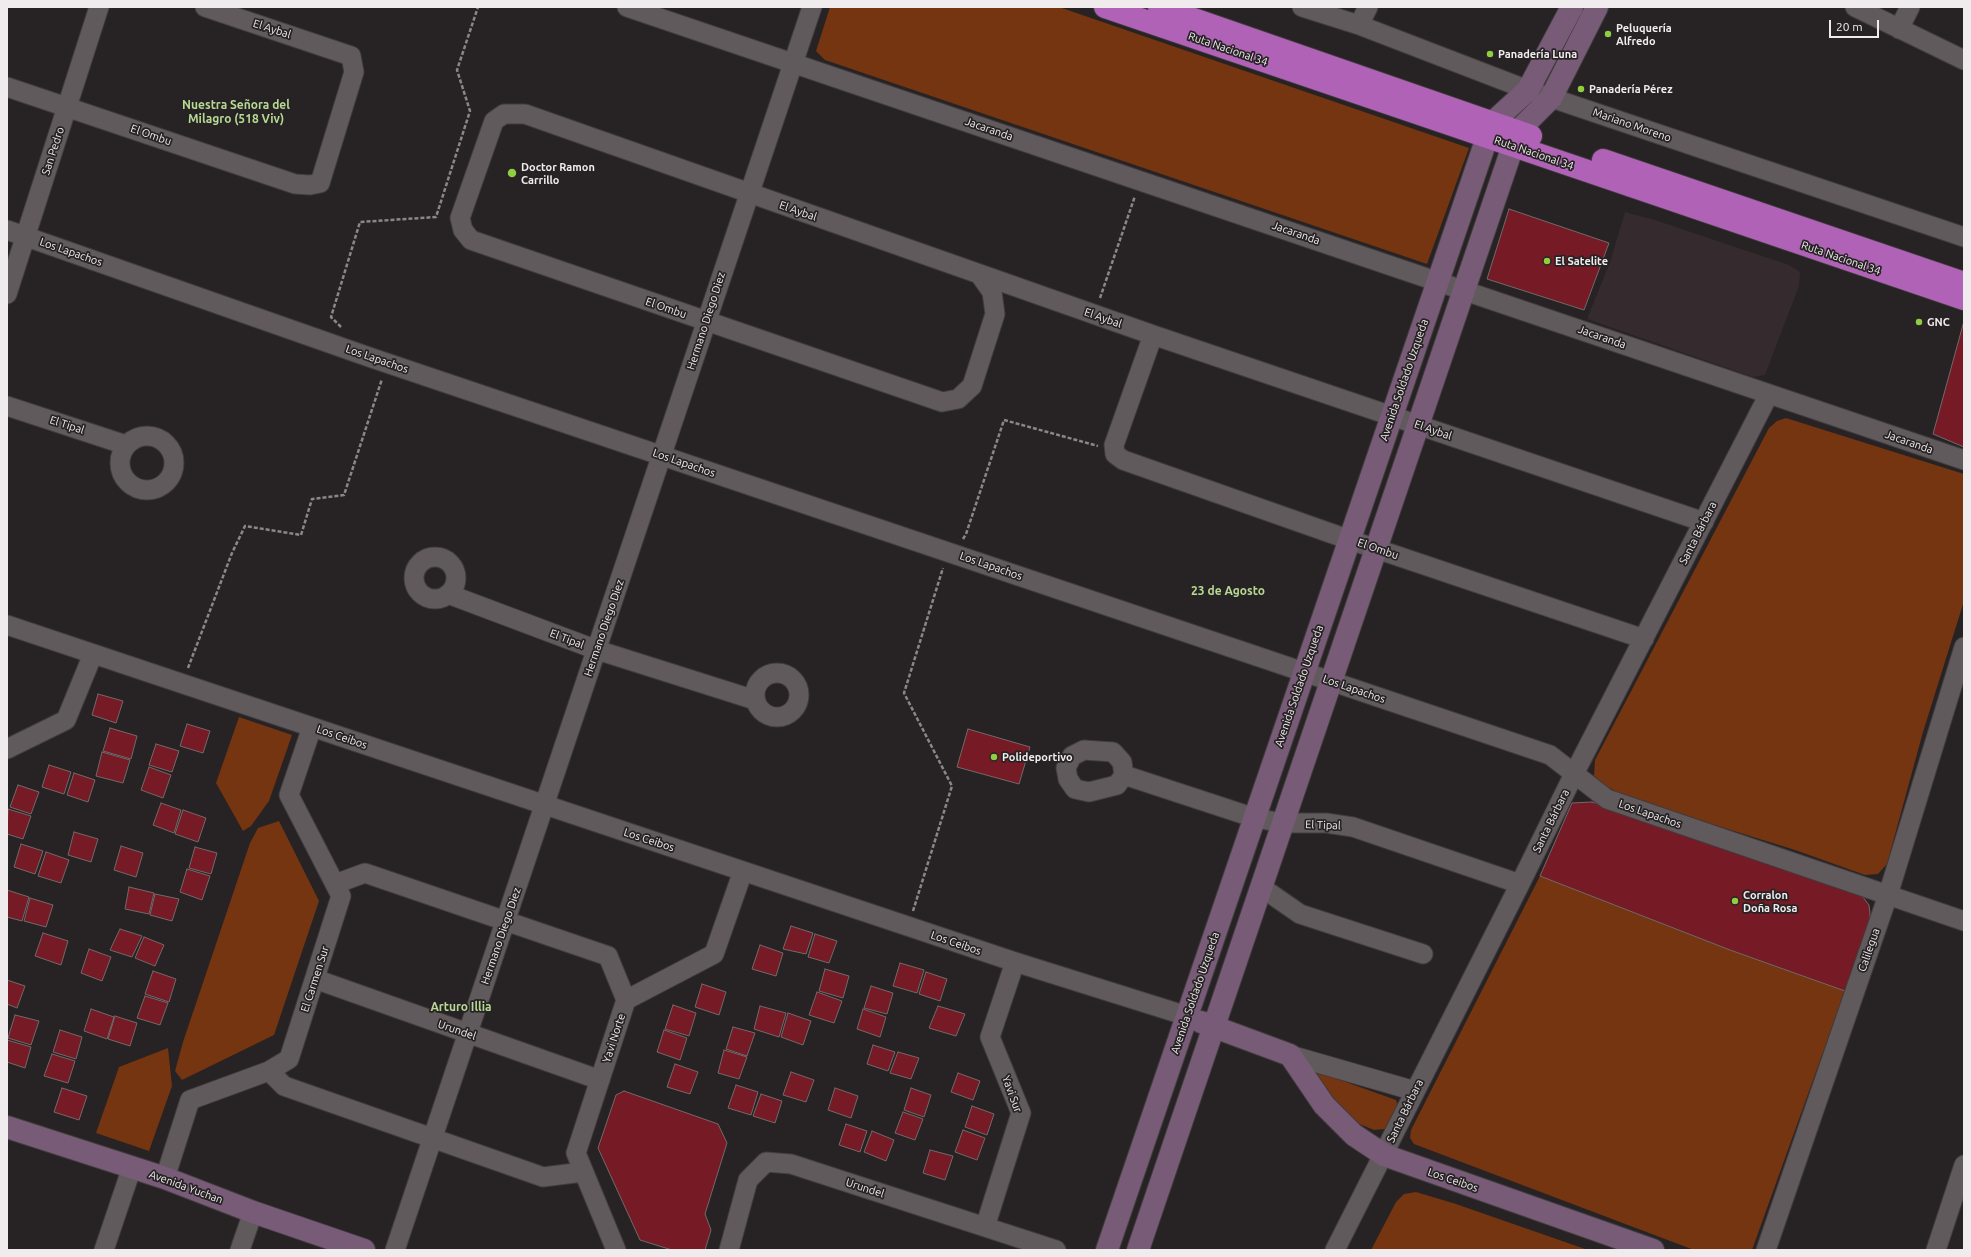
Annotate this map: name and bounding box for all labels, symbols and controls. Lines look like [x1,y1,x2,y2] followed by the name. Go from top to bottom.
[1831,12,1881,38] scale bar
[251,17,293,41] street label: El Aybal
[1836,20,1863,33] text: 20 m
[1616,21,1672,47] place label: Peluquería Alfredo
[1187,29,1269,69] street label: Ruta Nacional 34
[1603,29,1613,39] marker: Peluquería Alfredo
[1498,47,1577,61] place label: Panadería Luna
[1485,49,1495,59] marker: Panadería Luna
[1589,82,1673,96] place label: Panadería Pérez
[1576,84,1586,94] marker: Panadería Pérez
[182,98,290,126] district label: Nuestra Señora del Milagro (518 Viv)
[1591,105,1673,145] street label: Mariano Moreno
[963,115,1015,143] street label: Jacaranda
[129,122,173,148] street label: El Ombu
[39,125,67,177] street label: San Pedro
[1493,133,1575,173] street label: Ruta Nacional 34
[521,160,595,186] place label: Doctor Ramon Carrillo
[506,167,518,179] marker: Doctor Ramon Carrillo
[777,198,819,224] street label: El Aybal
[1270,219,1322,247] street label: Jacaranda
[38,235,104,269] street label: Los Lapachos
[1800,238,1882,278] street label: Ruta Nacional 34
[1555,254,1608,268] place label: El Satelite
[1542,256,1552,266] marker: El Satelite
[684,271,728,371] street label: Hermano Diego Diez
[644,295,688,321] street label: El Ombu
[1082,305,1124,331] street label: El Aybal
[1927,315,1950,329] place label: GNC
[1377,317,1431,443] street label: Avenida Soldado Uzqueda
[1914,317,1924,327] marker: GNC
[1576,323,1628,351] street label: Jacaranda
[344,342,410,376] street label: Los Lapachos
[48,413,86,437] street label: El Tipal
[1412,417,1454,443] street label: El Aybal
[1883,428,1935,456] street label: Jacaranda
[651,446,717,480] street label: Los Lapachos
[1676,499,1720,567] street label: Santa Bárbara
[1356,536,1400,562] street label: El Ombu
[958,549,1024,583] street label: Los Lapachos
[581,578,627,678] street label: Hermano Diego Diez
[1191,584,1265,598] district label: 23 de Agosto
[1272,623,1326,749] street label: Avenida Soldado Uzqueda
[548,626,586,652] street label: El Tipal
[1321,672,1387,706] street label: Los Lapachos
[315,722,369,752] street label: Los Ceibos
[1002,750,1073,764] place label: Polideportivo
[989,752,999,762] marker: Polideportivo
[1530,787,1572,855] street label: Santa Bárbara
[1617,797,1683,831] street label: Los Lapachos
[1305,818,1341,832] street label: El Tipal
[622,826,676,854] street label: Los Ceibos
[478,886,524,986] street label: Hermano Diego Diez
[1743,888,1797,914] place label: Corralon Doña Rosa
[1730,896,1740,906] marker: Corralon Doña Rosa
[1855,926,1883,974] street label: Calilegua
[929,928,983,958] street label: Los Ceibos
[1168,930,1222,1056] street label: Avenida Soldado Uzqueda
[298,944,332,1014] street label: El Carmen Sur
[430,1000,492,1014] district label: Arturo Illia
[600,1012,628,1064] street label: Yavi Norte
[436,1017,478,1043] street label: Urundel
[999,1074,1025,1114] street label: Yavi Sur
[1384,1077,1426,1145] street label: Santa Bárbara
[1426,1165,1480,1195] street label: Los Ceibos
[147,1168,225,1206] street label: Avenida Yuchan
[844,1176,886,1200] street label: Urundel

